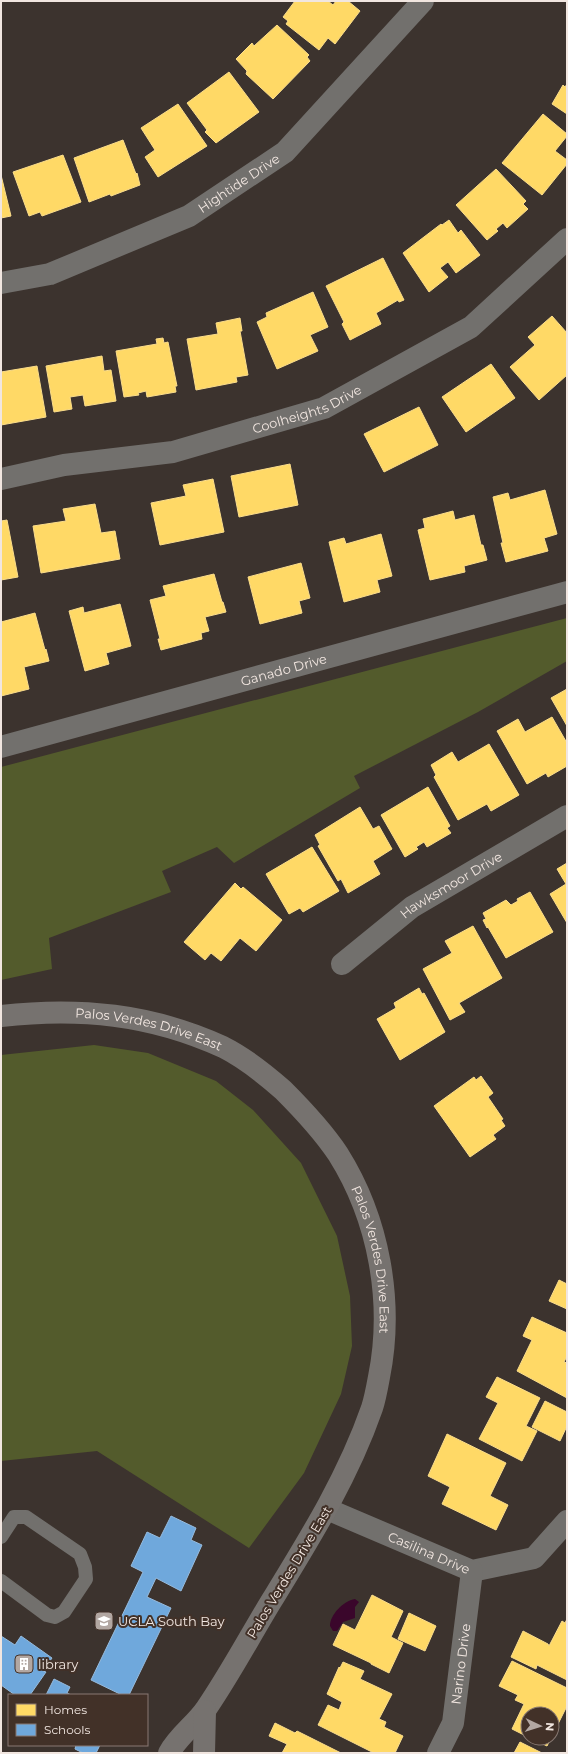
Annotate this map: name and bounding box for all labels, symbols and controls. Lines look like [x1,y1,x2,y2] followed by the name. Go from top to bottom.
[195,150,283,216] street label: Hightide Drive
[250,381,364,437] street label: Coolheights Drive
[239,650,329,689] street label: Ganado Drive
[397,848,505,922] street label: Hawksmoor Drive
[75,1005,225,1054] street label: Palos Verdes Drive East
[348,1183,393,1334] street label: Palos Verdes Drive East
[243,1503,335,1641] street label: Palos Verdes Drive East
[386,1528,473,1577] street label: Casilina Drive
[93,1610,115,1632] school or university icon: UCLA South Bay
[118,1613,225,1629] place label: UCLA South Bay
[447,1623,473,1705] street label: Narino Drive
[13,1653,35,1675] building icon: library
[38,1656,79,1672] place label: library
[8,1694,148,1746] legend
[44,1702,87,1717] text: Homes
[520,1706,560,1746] north arrow
[44,1722,90,1737] text: Schools
[543,1722,557,1732] text: N

